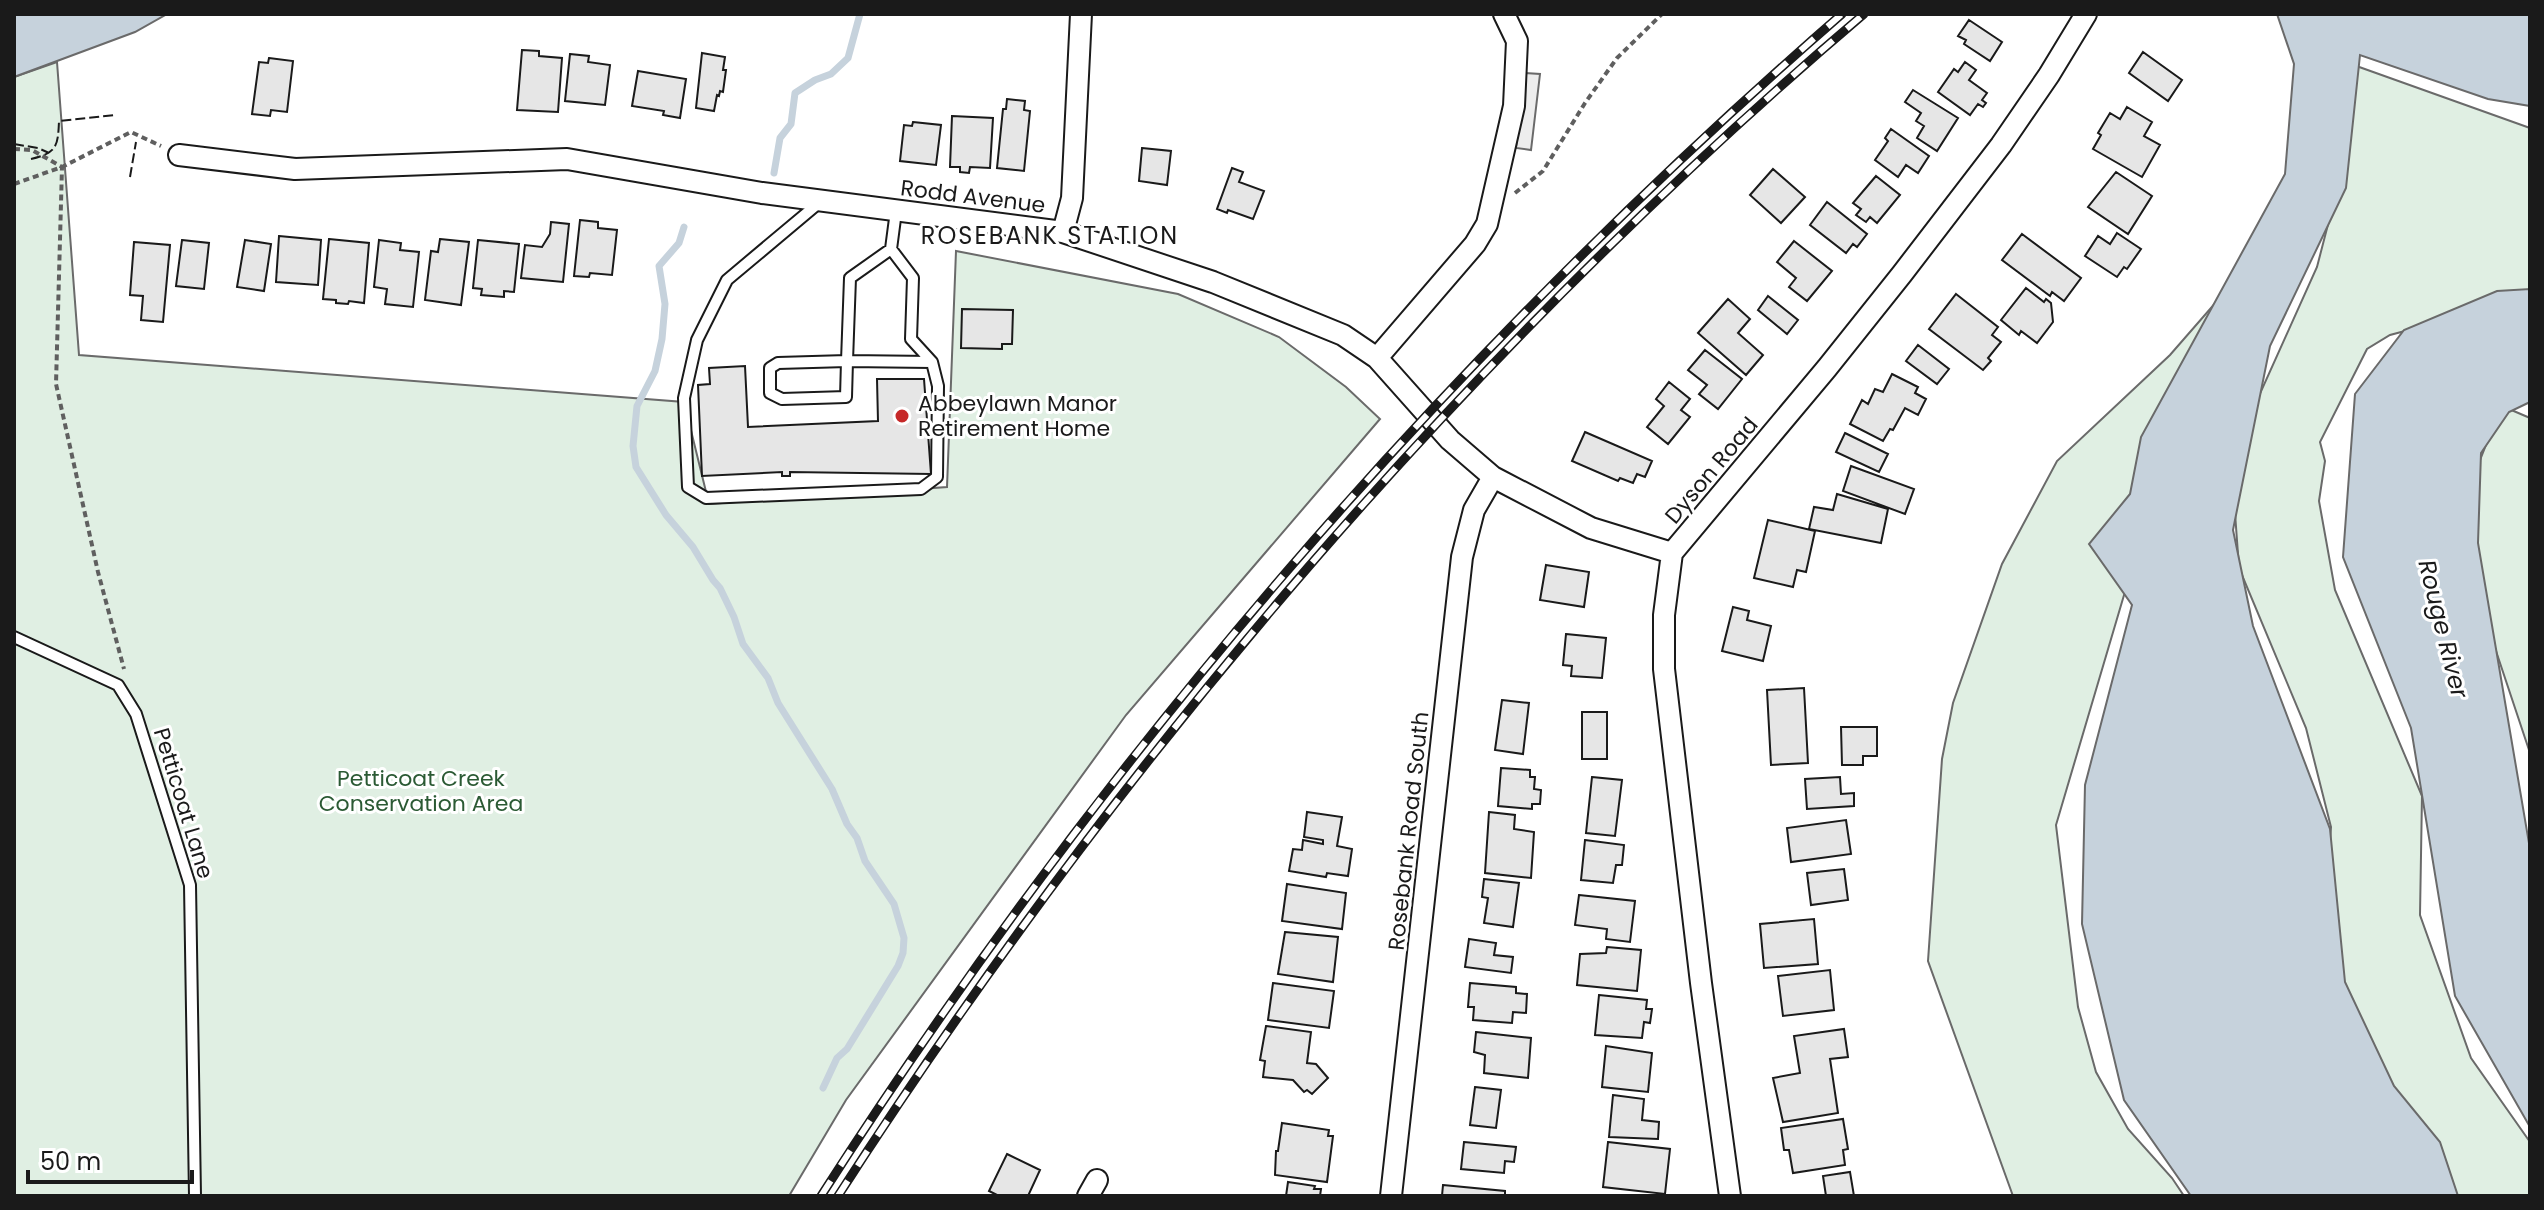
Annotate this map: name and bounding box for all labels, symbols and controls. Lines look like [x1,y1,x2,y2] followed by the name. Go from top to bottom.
[899,172,1047,221] street label: Rodd Avenue
[921,219,1179,252] district label: ROSEBANK STATION
[918,388,1117,444] place label: Abbeylawn Manor Retirement Home
[893,407,911,425] marker: Abbeylawn Manor Retirement Home
[1658,410,1765,530] street label: Dyson Road
[2410,556,2477,702] water label: Rouge River
[1381,710,1436,952] street label: Rosebank Road South
[146,724,221,882] street label: Petticoat Lane
[319,763,523,819] park label: Petticoat Creek Conservation Area
[28,1134,192,1184] scale bar
[40,1145,101,1178] text: 50 m

